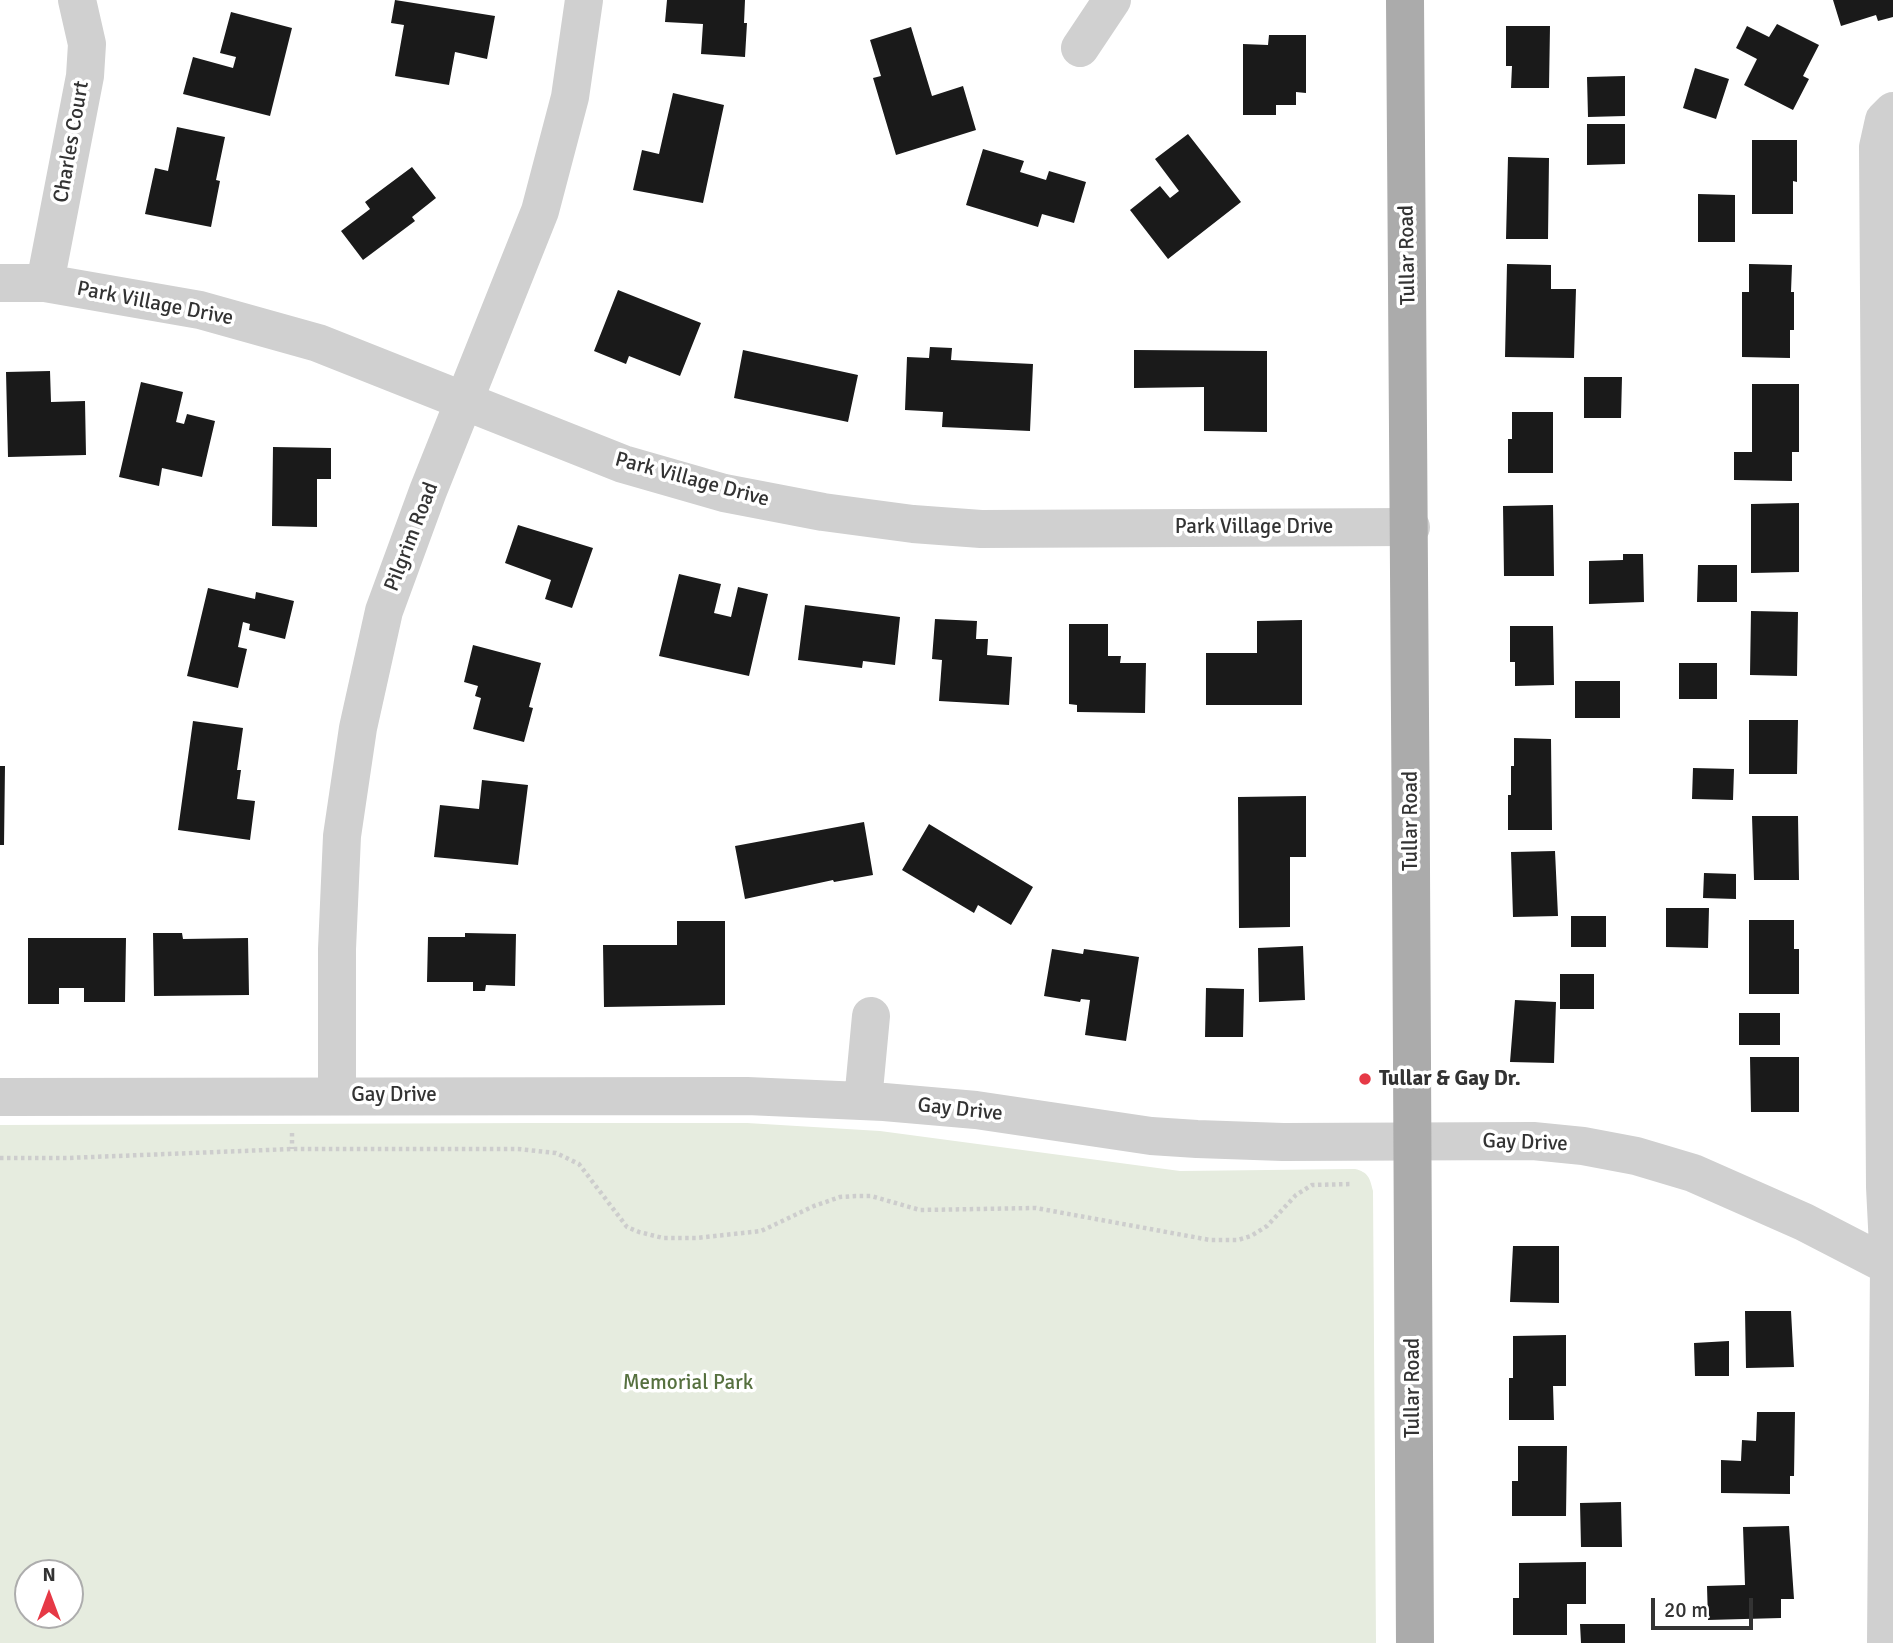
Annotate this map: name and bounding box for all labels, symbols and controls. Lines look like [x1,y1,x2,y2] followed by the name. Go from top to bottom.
[49,79,95,205] street label: Charles Court
[1395,205,1421,305] street label: Tullar Road
[75,276,235,332] street label: Park Village Drive
[612,447,772,513] street label: Park Village Drive
[380,479,444,595] street label: Pilgrim Road
[1175,514,1333,540] street label: Park Village Drive
[1398,771,1424,871] street label: Tullar Road
[1379,1066,1521,1092] place label: Tullar & Gay Dr.
[1357,1071,1373,1087] marker: Tullar & Gay Dr.
[351,1082,437,1108] street label: Gay Drive
[916,1093,1004,1127] street label: Gay Drive
[1482,1129,1568,1157] street label: Gay Drive
[1400,1338,1426,1438] street label: Tullar Road
[623,1370,753,1396] park label: Memorial Park
[14,1559,84,1629] north arrow
[42,1563,56,1587] text: N
[1655,1584,1756,1628] scale bar
[1664,1597,1708,1623] text: 20 m

